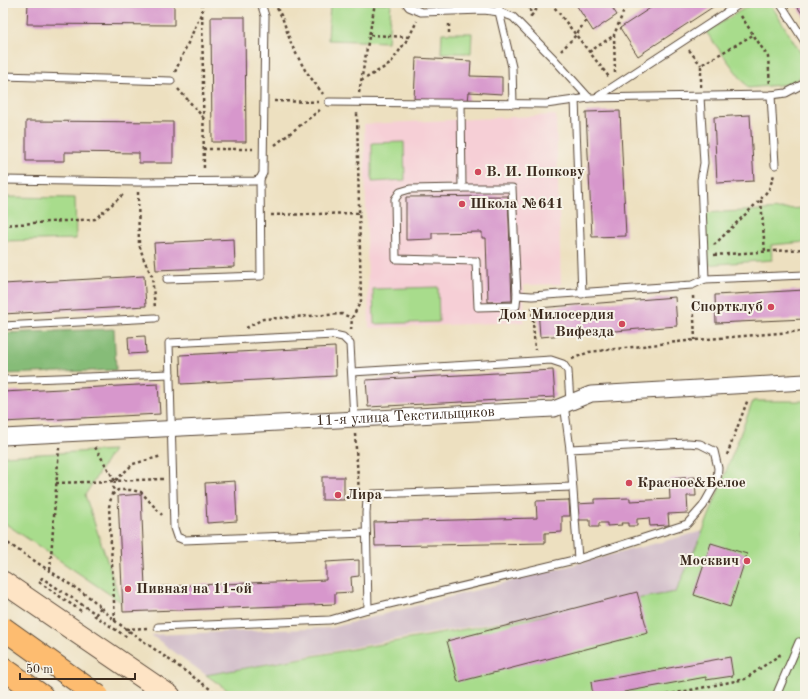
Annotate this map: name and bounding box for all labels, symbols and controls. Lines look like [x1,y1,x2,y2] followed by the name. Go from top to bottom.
[486,165,585,180] place label: В. И. Попкову
[473,167,483,177] marker: В. И. Попкову
[470,197,564,212] place label: Школа №641
[457,199,467,209] marker: Школа №641
[690,300,763,315] place label: Спортклуб
[766,302,776,312] marker: Спортклуб
[498,308,614,340] place label: Дом Милосердия Вифезда
[617,319,627,329] marker: Дом Милосердия Вифезда
[316,405,495,429] street label: 11-я улица Текстильщиков
[637,476,746,491] place label: Красное&Белое
[624,478,634,488] marker: Красное&Белое
[346,488,382,503] place label: Лира
[333,490,343,500] marker: Лира
[679,554,739,569] place label: Москвич
[742,556,752,566] marker: Москвич
[136,582,252,597] place label: Пивная на 11-ой
[123,584,133,594] marker: Пивная на 11-ой
[20,655,135,681] scale bar
[26,663,53,676] text: 50 m

